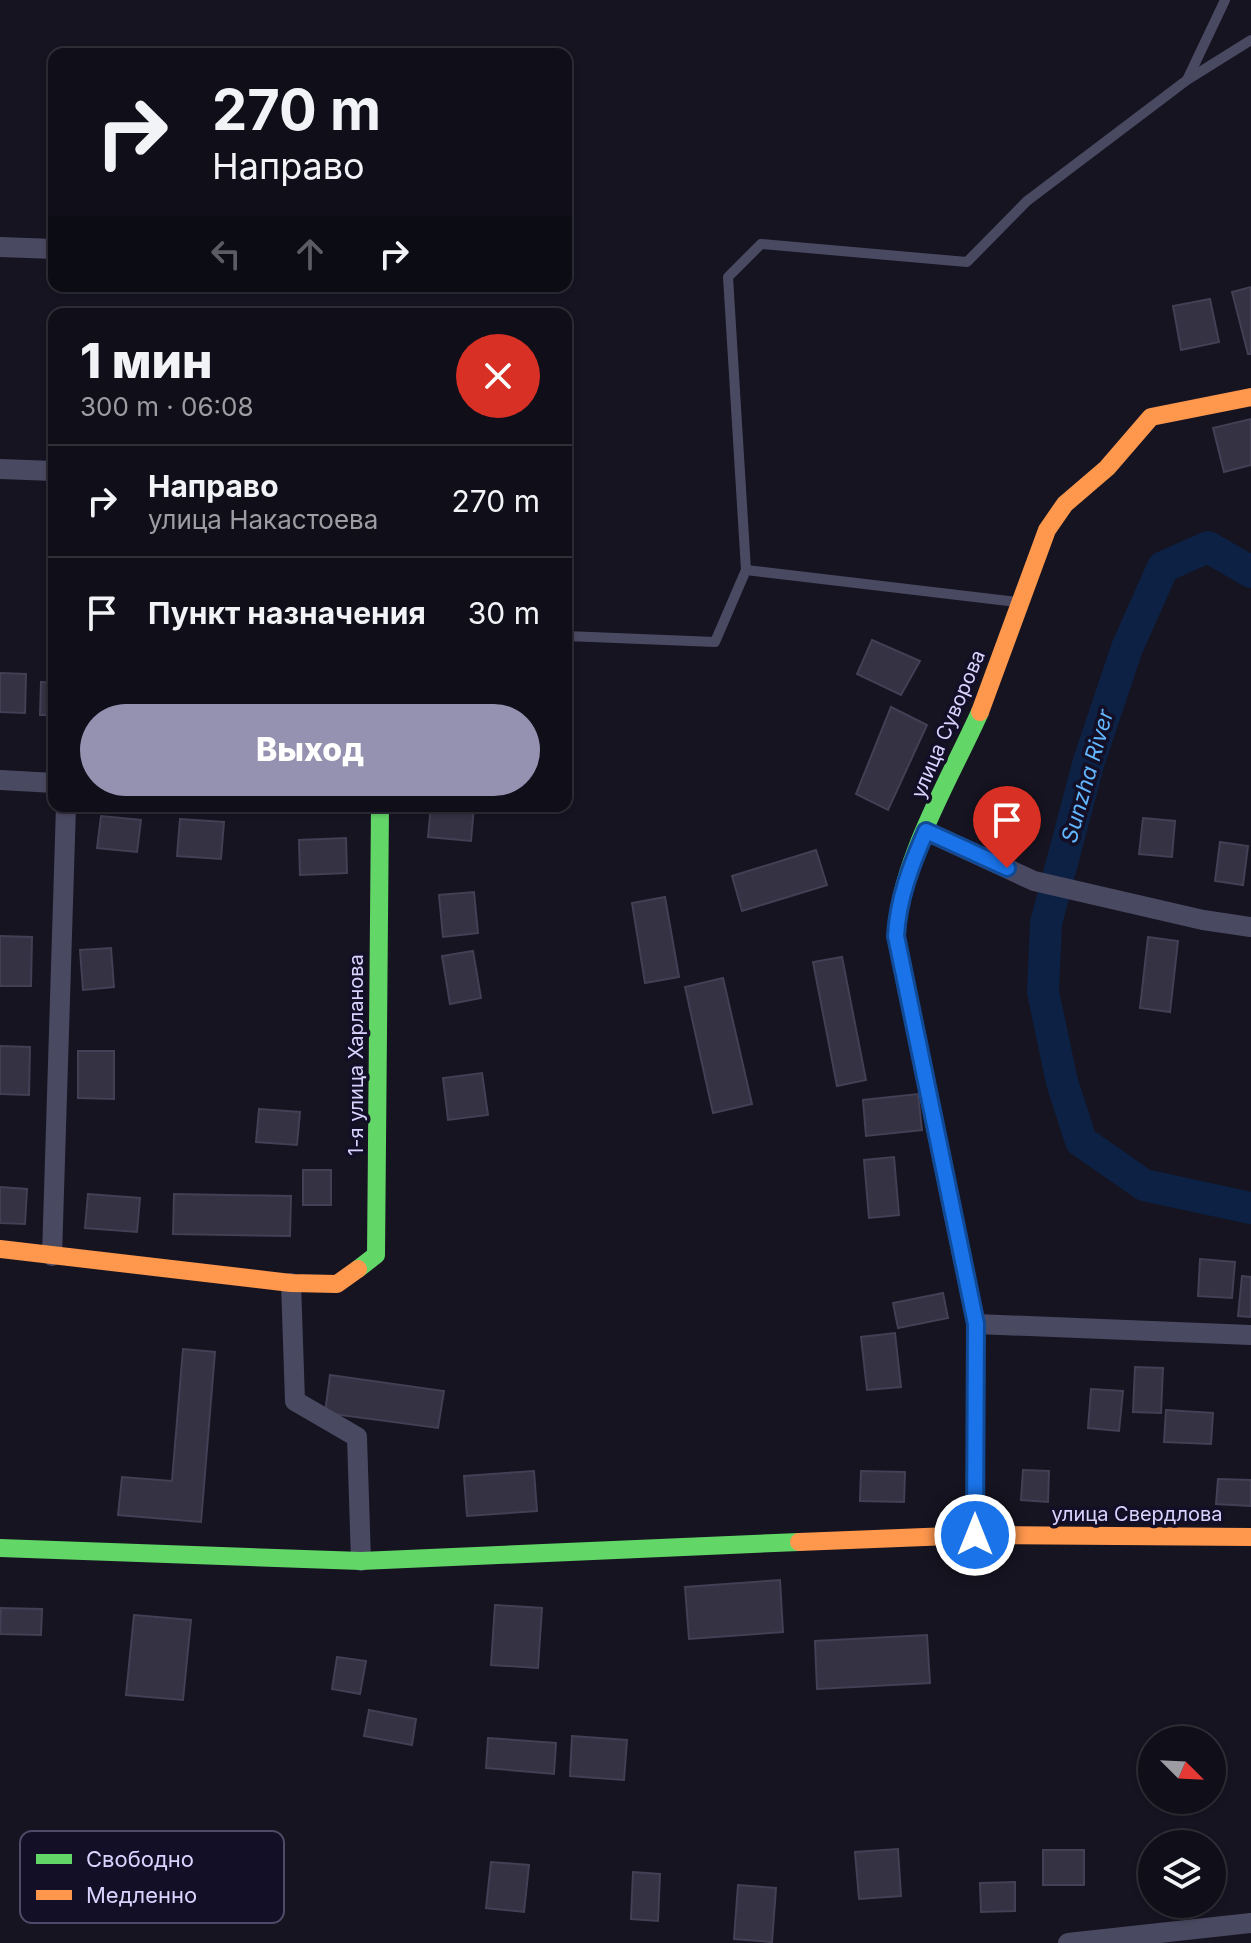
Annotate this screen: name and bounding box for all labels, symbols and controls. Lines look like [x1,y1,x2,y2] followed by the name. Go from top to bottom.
[212,76,381,144] text: 270 m
[80,80,184,184] icon: right
[212,144,365,188] text: Направо
[204,232,248,276] icon: left
[288,232,332,276] icon: ahead
[372,232,416,276] icon: right
[80,331,212,390] text: 1 мин
[456,334,540,418] button: close
[80,391,254,422] text: 300 m · 06:08
[148,468,279,504] text: Направо
[80,479,124,523] icon: right
[452,483,540,519] text: 270 m
[148,504,378,535] text: улица Накастоева
[80,591,124,635] icon: arrive
[148,595,426,631] text: Пункт назначения
[468,595,540,631] text: 30 m
[906,646,990,802] street label: улица Суворова
[80,704,540,796] button: Выход
[1056,706,1119,846] water label: Sunzha River
[973,786,1041,868] pin
[985,798,1029,842] icon: arrive
[344,954,368,1156] street label: 1-я улица Харланова
[933,1493,1017,1577] position arrow
[1052,1502,1222,1526] street label: улица Свердлова
[1138,1726,1226,1814] north arrow
[1138,1726,1226,1918] map controls
[1138,1830,1226,1918] button: layers
[20,1831,284,1923] legend
[86,1846,194,1872] text: Свободно
[86,1882,197,1908] text: Медленно

